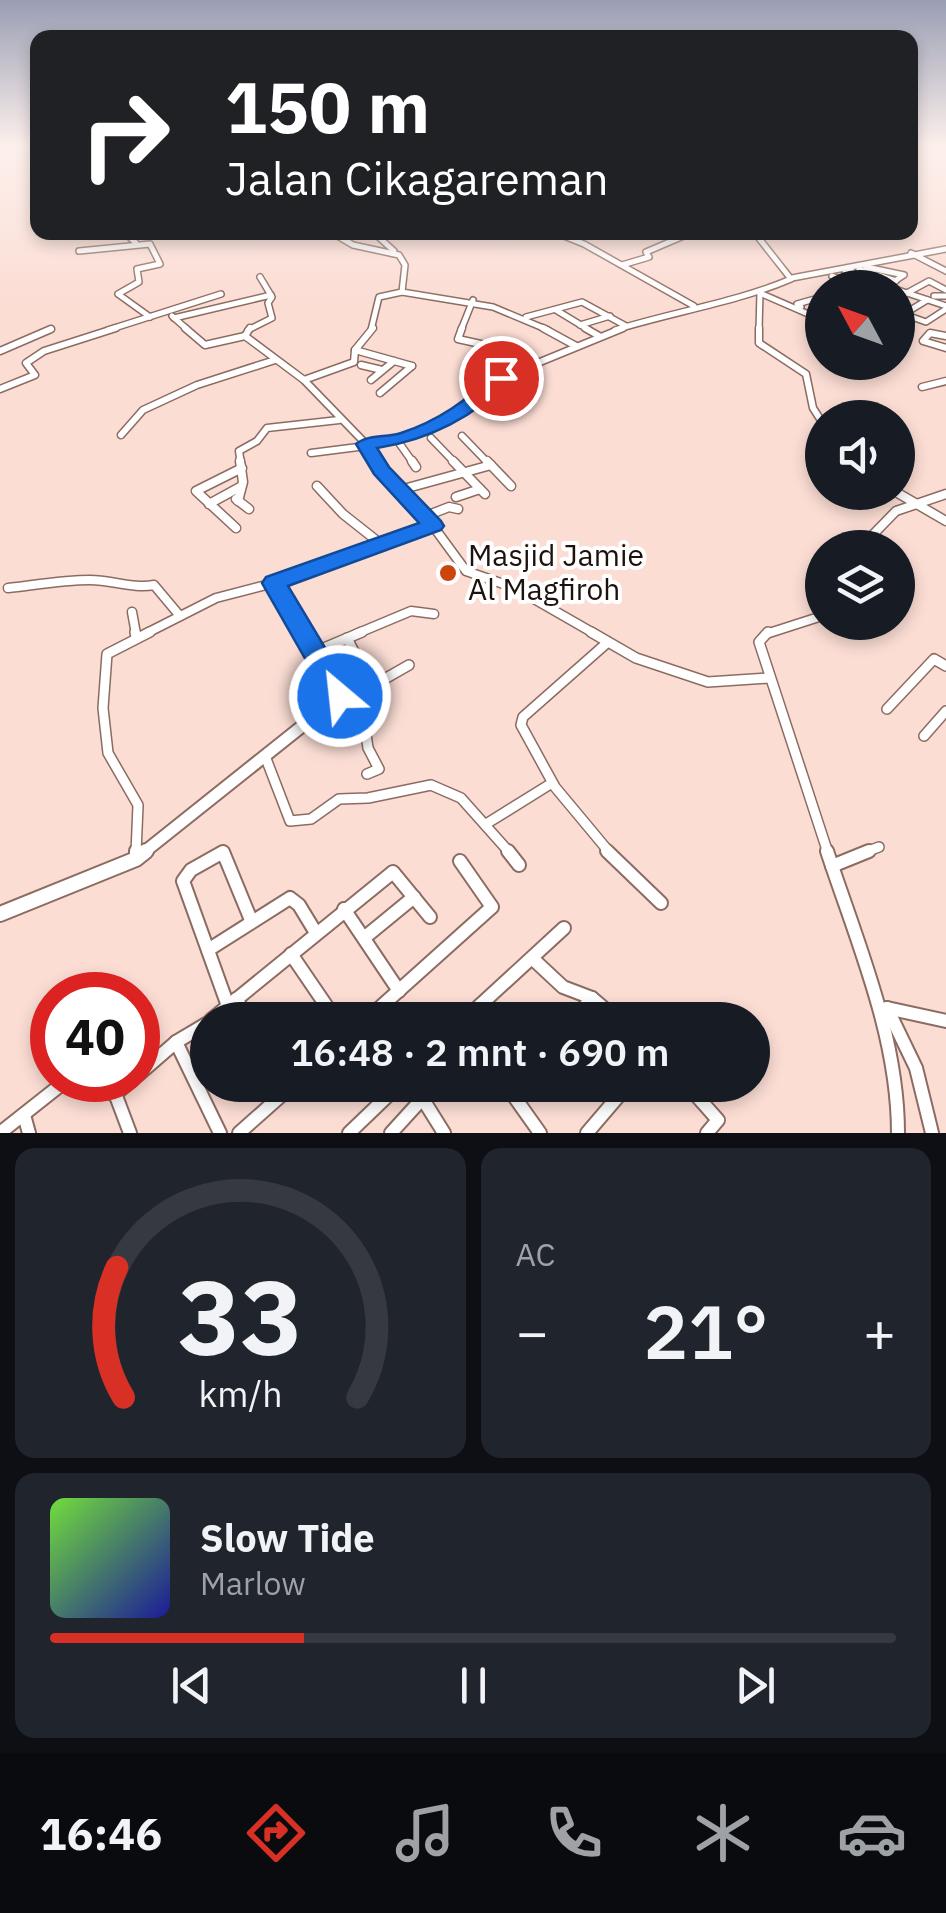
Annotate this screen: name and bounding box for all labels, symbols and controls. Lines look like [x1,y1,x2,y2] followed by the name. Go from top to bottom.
[225,61,430,152] text: 150 m
[60,70,190,200] icon: right
[225,149,609,207] text: Jalan Cikagareman
[805,270,915,380] north arrow
[805,270,915,640] map controls
[459,336,544,421] pin
[474,351,529,406] icon: arrive
[805,400,915,510] button: sound
[805,530,915,640] button: layers
[468,535,644,608] place label: Masjid Jamie Al Magfiroh
[437,562,459,584] marker: Masjid Jamie Al Magfiroh
[288,644,392,748] position arrow
[30,972,160,1102] speed limit sign: 40
[291,1027,669,1076] text: 16:48 · 2 mnt · 690 m
[516,1233,555,1275] text: AC
[178,1248,303,1384] text: 33
[643,1282,768,1380] text: 21°
[516,1296,549,1367] text: −
[863,1296,896,1367] text: +
[198,1370,282,1417] text: km/h
[200,1513,375,1562] text: Slow Tide
[200,1562,306,1604] text: Marlow
[164,1658,219,1713] icon: previous
[446,1658,501,1713] icon: pause
[728,1658,783,1713] icon: next
[241,1798,311,1868] icon: directions
[390,1798,460,1868] icon: music
[539,1798,609,1868] icon: phone
[688,1798,758,1868] icon: climate
[837,1798,907,1868] icon: car
[39,1804,162,1862] text: 16:46

